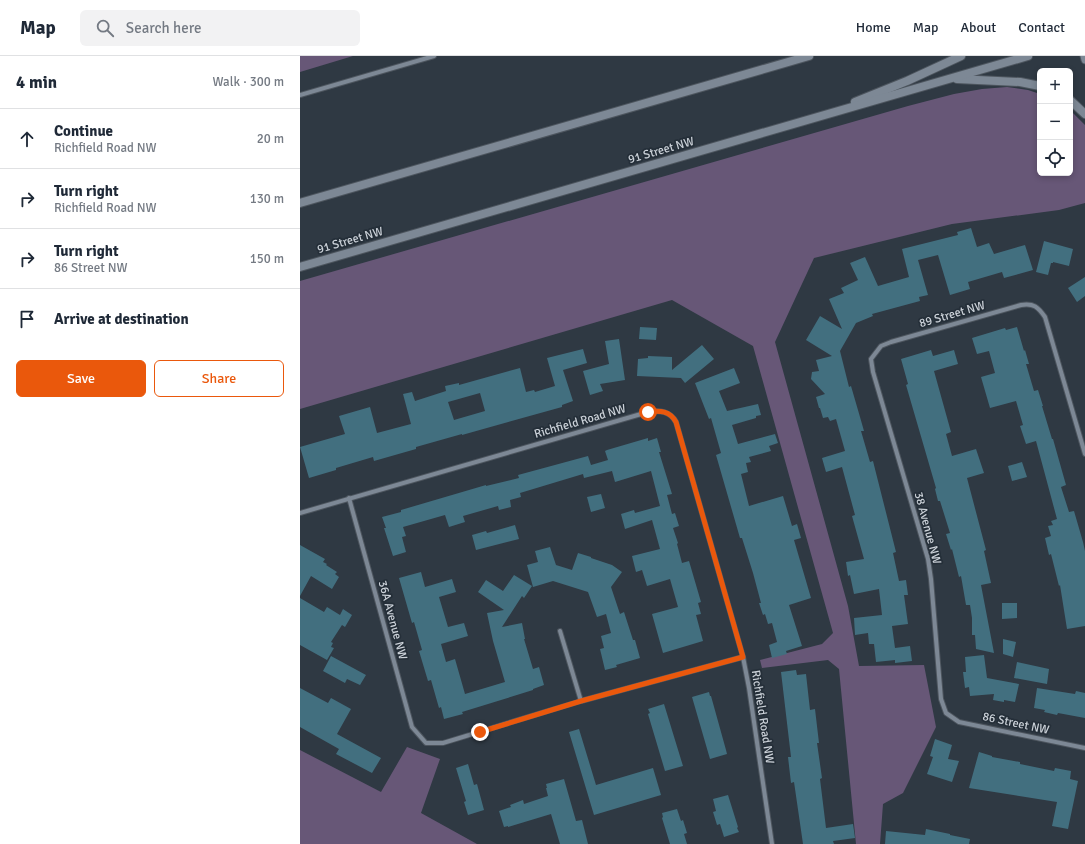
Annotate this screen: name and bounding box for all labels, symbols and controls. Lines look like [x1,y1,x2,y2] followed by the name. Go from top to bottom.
[80,10,360,46] search box
[20,16,56,40] text: Map
[94,17,116,39] icon: search
[126,19,201,37] text: Search here
[856,19,891,36] text: Home
[913,19,938,36] text: Map
[960,19,996,36] text: About
[1018,19,1065,36] text: Contact
[1037,68,1073,176] map controls
[1037,68,1073,104] button: +
[16,72,57,93] text: 4 min
[213,74,284,90] text: Walk · 300 m
[1037,104,1073,140] button: −
[54,122,113,140] text: Continue
[16,128,38,150] icon: ahead
[257,131,284,147] text: 20 m
[626,134,696,167] street label: 91 Street NW
[54,140,157,156] text: Richfield Road NW
[1037,140,1073,176] button: locate
[54,182,119,200] text: Turn right
[16,188,38,210] icon: right
[250,191,284,207] text: 130 m
[54,200,157,216] text: Richfield Road NW
[315,224,385,257] street label: 91 Street NW
[54,242,119,260] text: Turn right
[16,248,38,270] icon: right
[250,251,284,267] text: 150 m
[54,260,128,276] text: 86 Street NW
[917,298,987,331] street label: 89 Street NW
[16,308,38,330] icon: arrive
[54,310,189,328] text: Arrive at destination
[16,360,146,397] button: Save
[154,360,284,397] button: Share
[533,401,628,442] street label: Richfield Road NW
[639,403,657,421] route start
[911,490,944,566] street label: 38 Avenue NW
[375,579,410,661] street label: 36A Avenue NW
[748,669,777,765] street label: Richfield Road NW
[981,709,1051,738] street label: 86 Street NW
[471,723,489,741] route end

